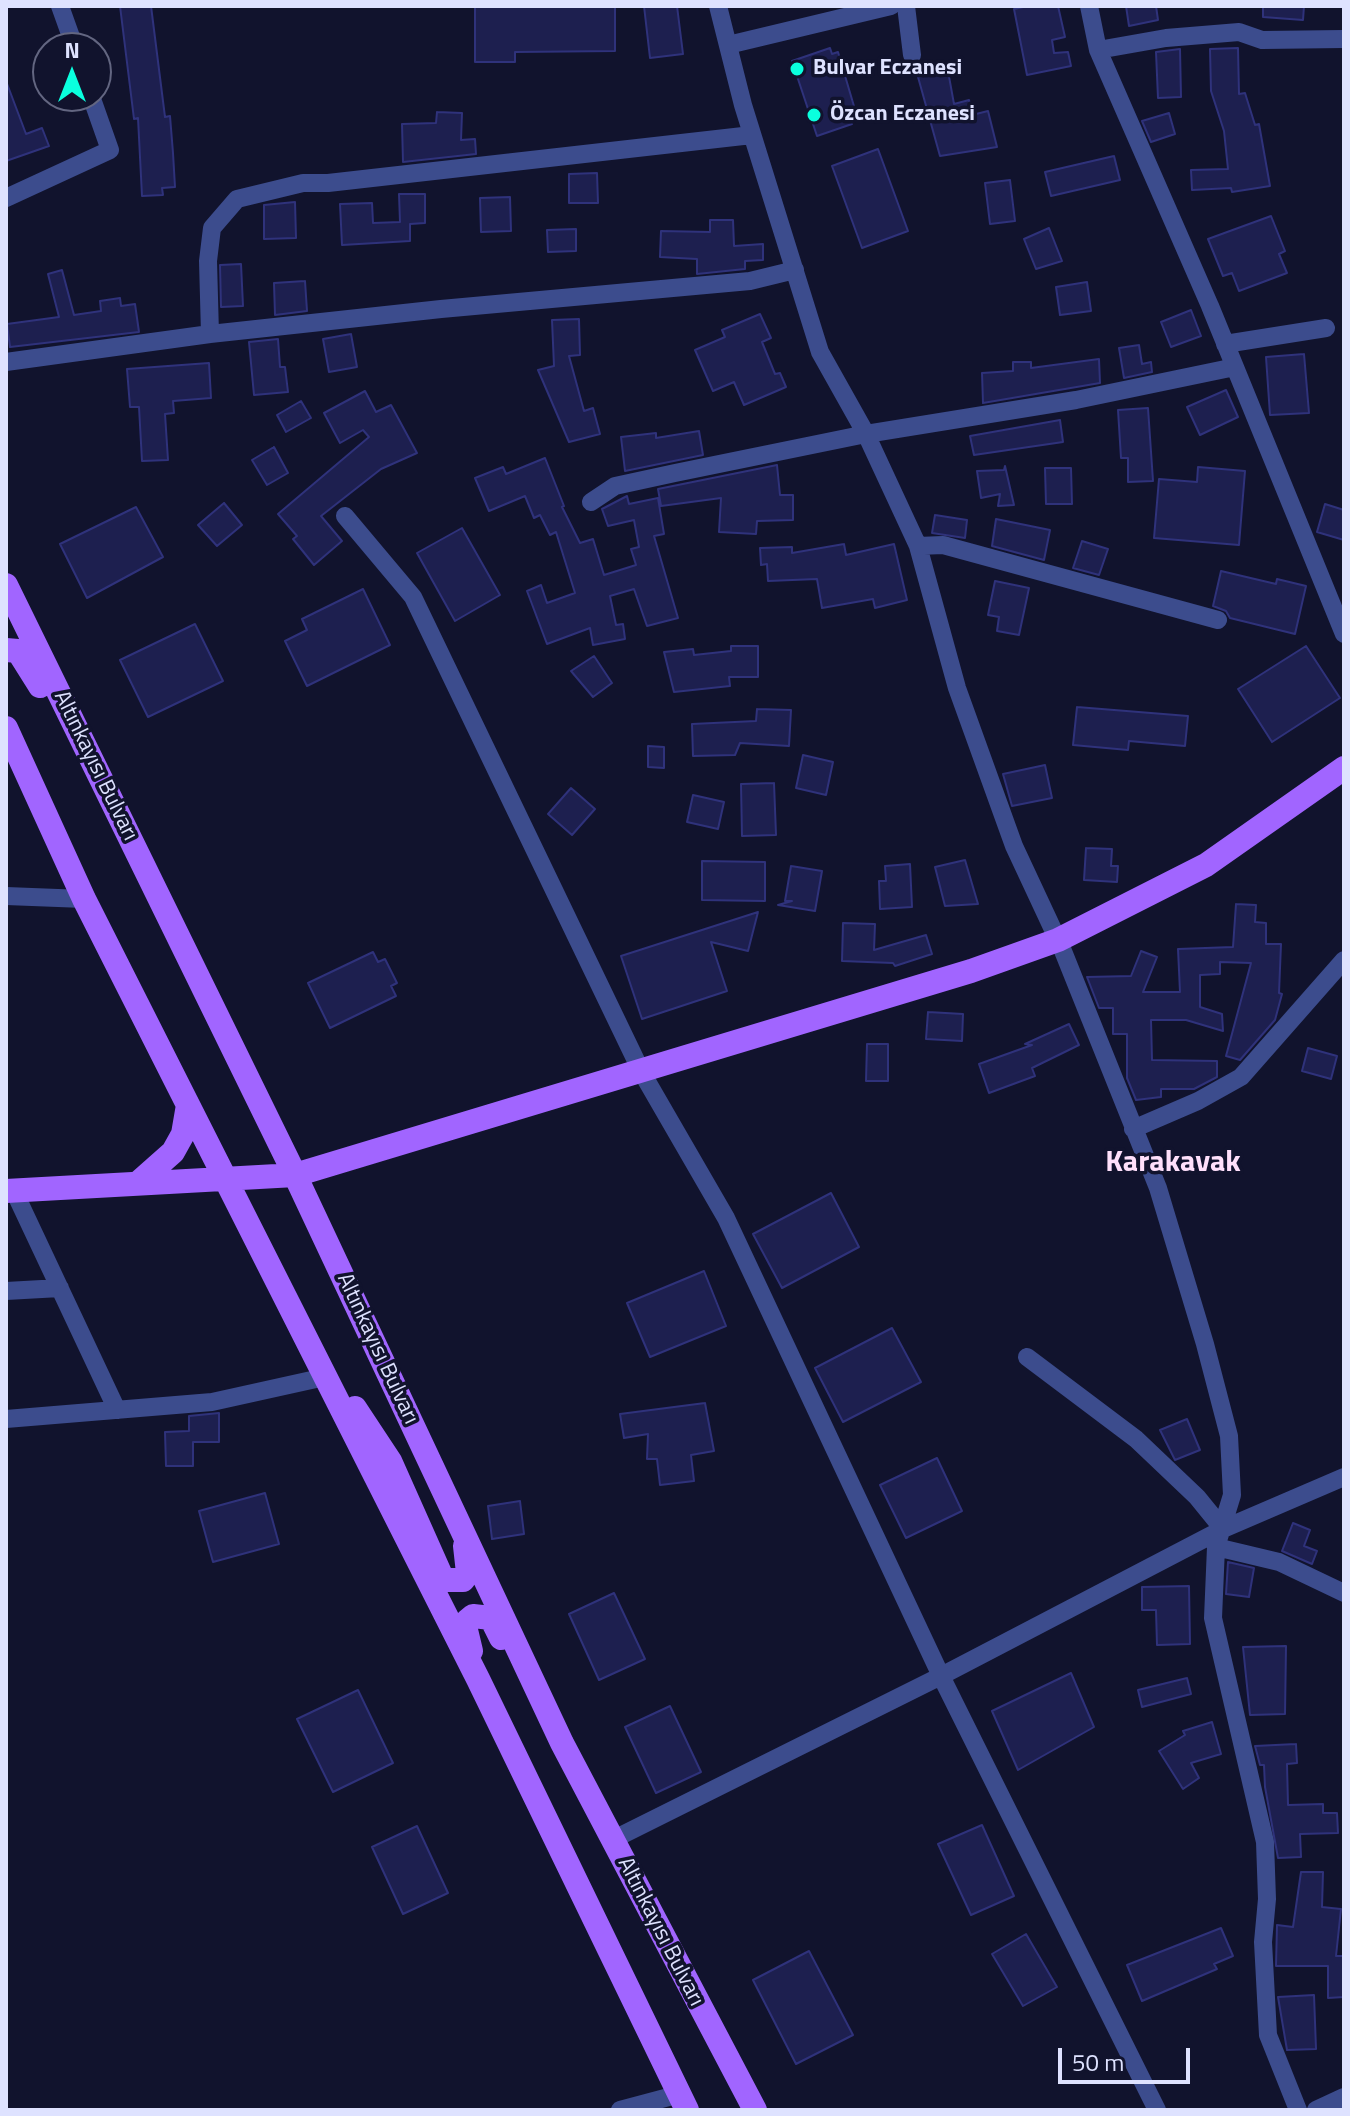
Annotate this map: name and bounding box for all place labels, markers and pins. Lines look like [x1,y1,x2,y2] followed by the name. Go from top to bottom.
[813,56,962,82] place label: Bulvar Eczanesi
[788,60,806,78] marker: Bulvar Eczanesi
[830,102,975,128] place label: Özcan Eczanesi
[805,106,823,124] marker: Özcan Eczanesi

